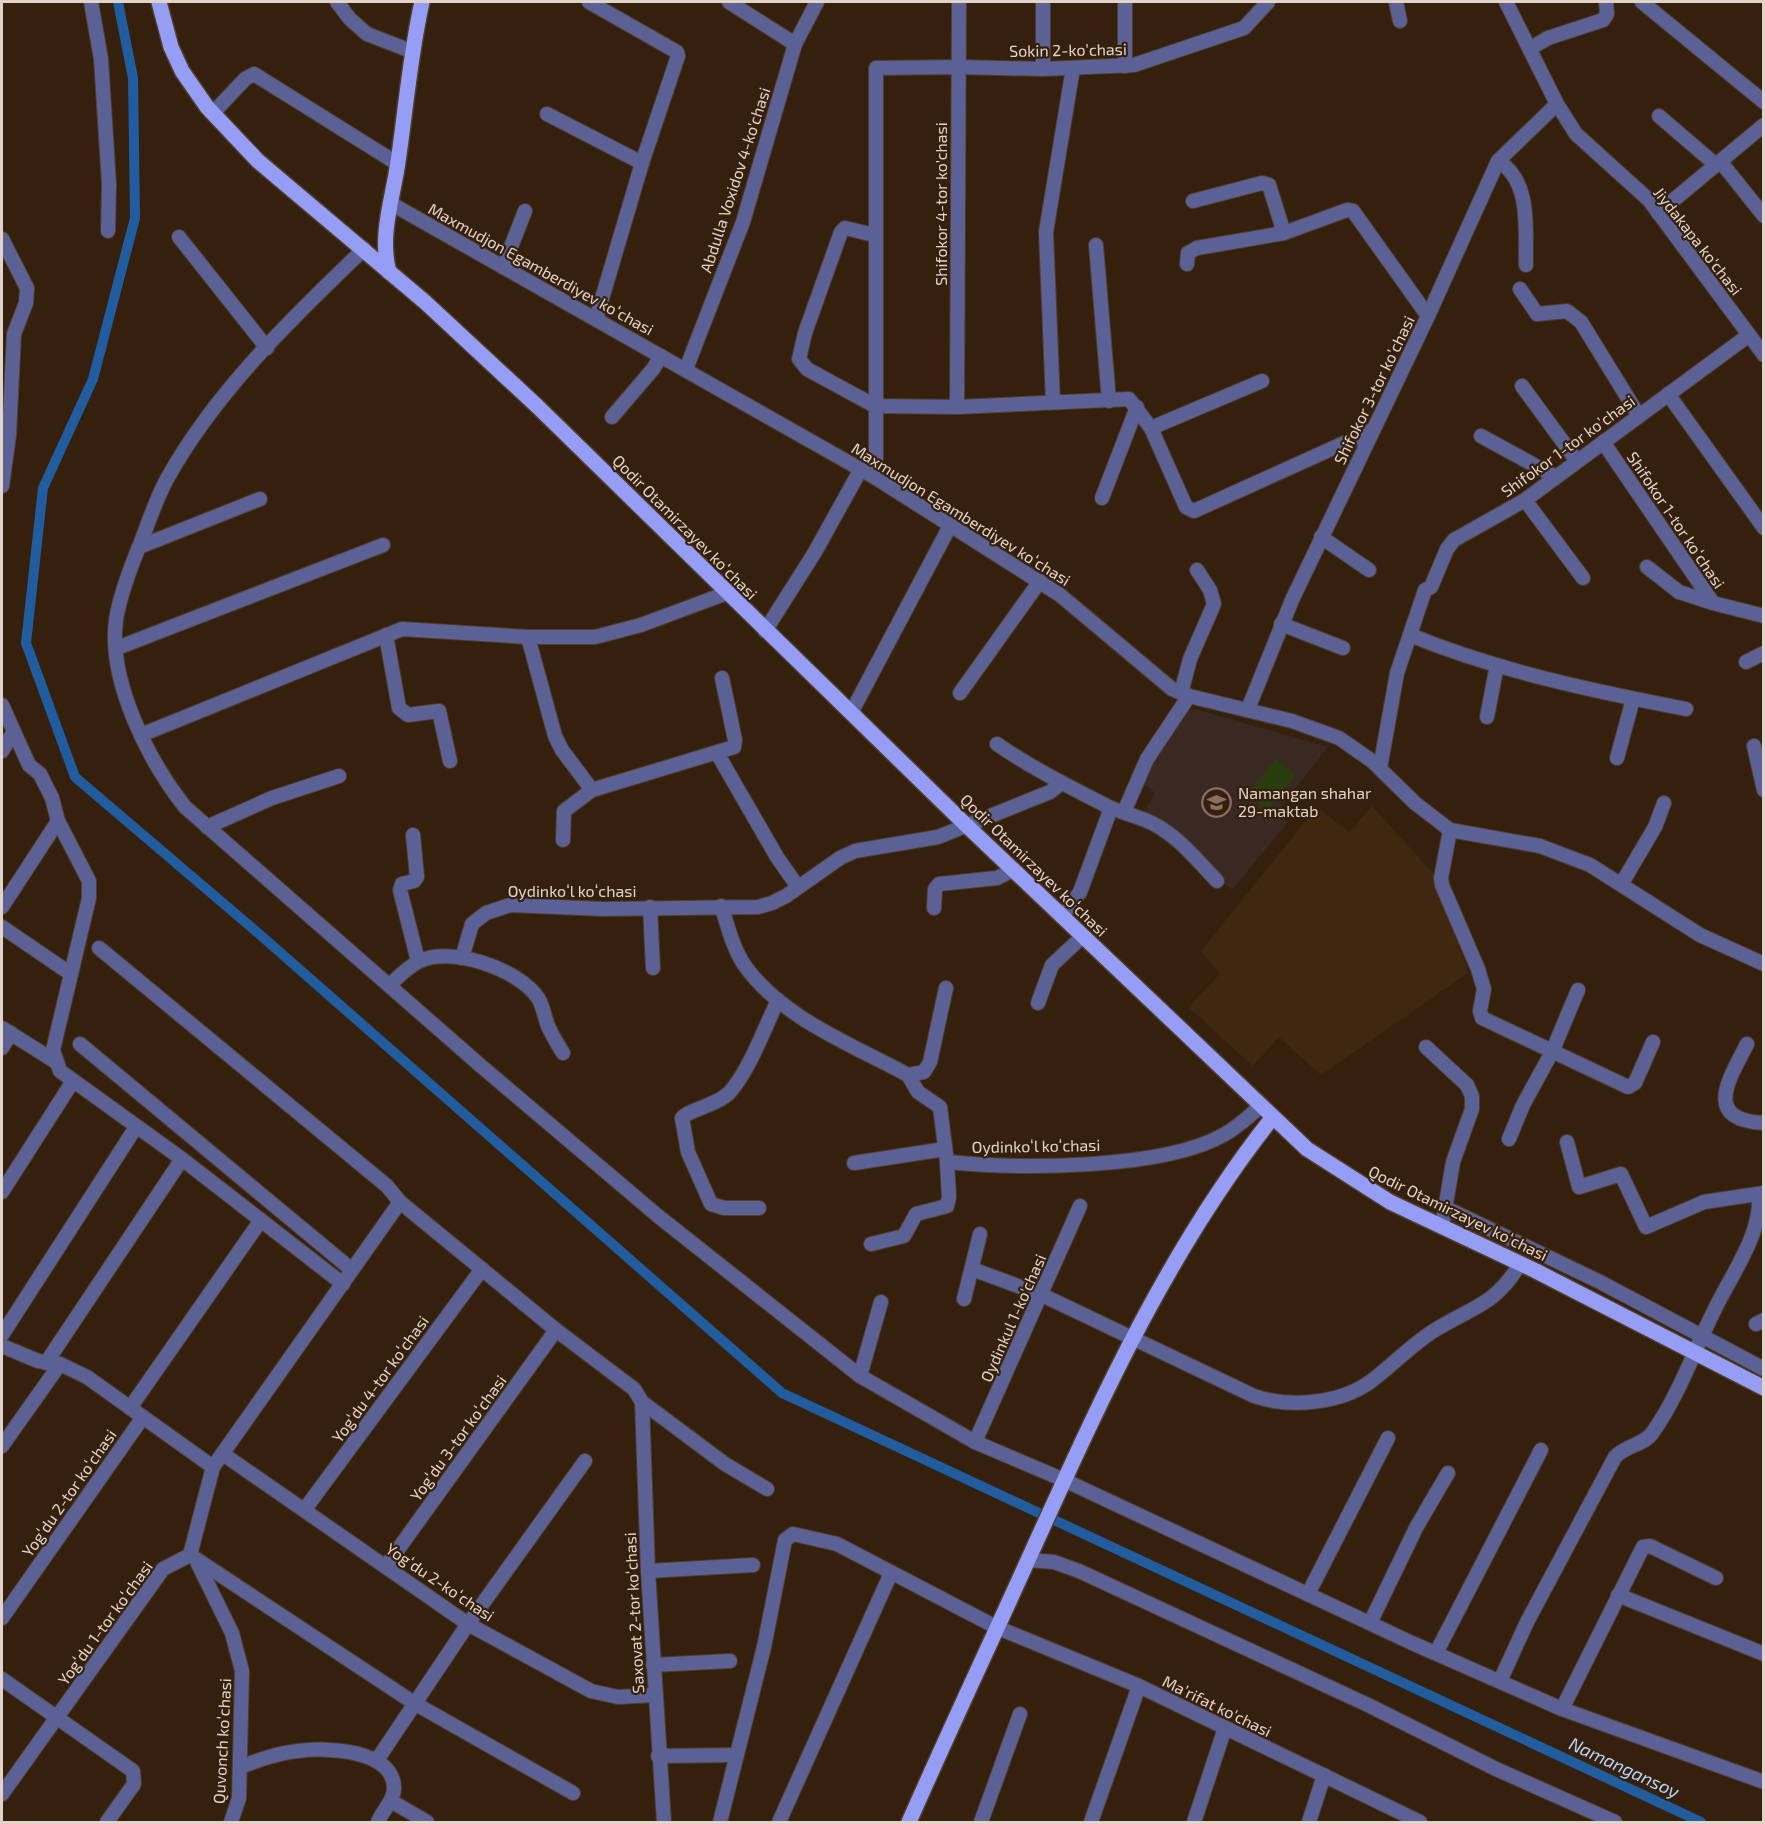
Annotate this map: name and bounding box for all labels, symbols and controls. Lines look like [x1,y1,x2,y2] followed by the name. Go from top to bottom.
[1009,39,1127,60] street label: Sokin 2-koʼchasi
[696,85,774,275] street label: Abdulla Voxidov 4-ko'chasi
[931,122,950,286] street label: Shifokor 4-tor ko'chasi
[1650,183,1747,299] street label: Jiydakapa ko'chasi
[425,199,657,339] street label: Maxmudjon Egamberdiyev koʻchasi
[1329,312,1418,467] street label: Shifokor 3-tor koʼchasi
[1497,391,1638,500] street label: Shifokor 1-tor koʼchasi
[848,438,1074,590] street label: Maxmudjon Egamberdiyev koʻchasi
[1624,448,1729,592] street label: Shifokor 1-tor koʻchasi
[608,450,762,604] street label: Qodir Otamirzayev koʻchasi
[1238,783,1372,820] place label: Namangan shahar 29-maktab
[1201,786,1233,818] school or university icon: Namangan shahar 29-maktab
[956,789,1112,941] street label: Qodir Otamirzayev koʻchasi
[508,881,636,900] street label: Oydinkoʻl koʻchasi
[971,1135,1101,1156] street label: Oydinkoʻl koʻchasi
[1365,1161,1551,1265] street label: Qodir Otamirzayev koʻchasi
[976,1251,1049,1385] street label: Oydinkul 1-ko'chasi
[327,1312,432,1446] street label: Yogʻdu 4-tor koʻchasi
[406,1371,510,1504] street label: Yogʻdu 3-tor koʻchasi
[17,1425,120,1560] street label: Yogʻdu 2-tor koʻchasi
[620,1532,647,1694] street label: Saxovat 2-tor koʻchasi
[383,1538,498,1625] street label: Yogʻdu 2-koʻchasi
[53,1557,156,1688] street label: Yogʻdu 1-tor koʻchasi
[1160,1671,1275,1740] street label: Maʼrifat ko'chasi
[209,1678,235,1804] street label: Quvonch koʻchasi
[1566,1732,1683,1802] water label: Namangansoy

